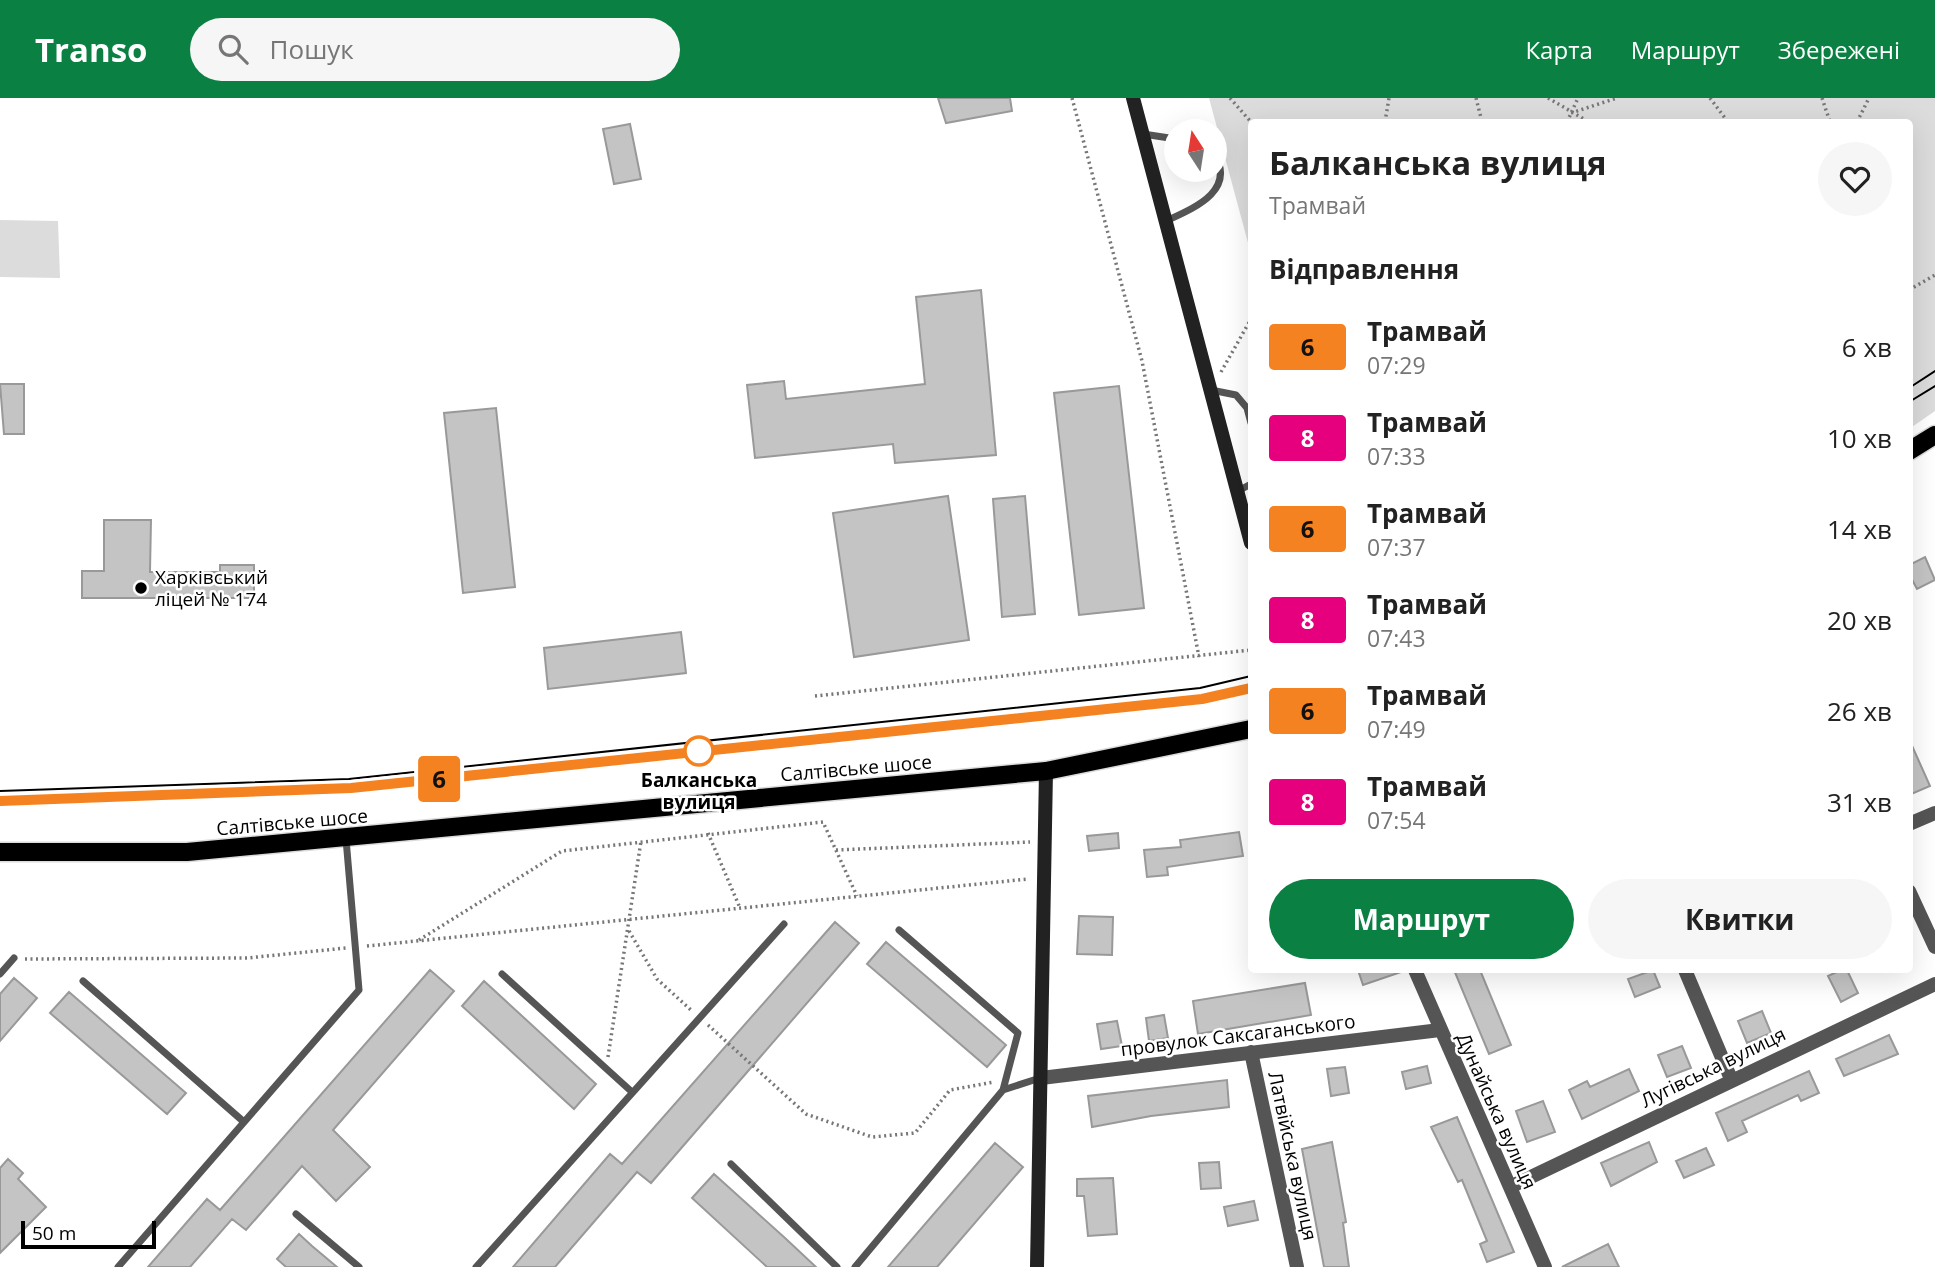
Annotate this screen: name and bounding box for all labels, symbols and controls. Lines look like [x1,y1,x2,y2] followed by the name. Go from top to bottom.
[190,18,680,81] search box
[35,27,148,72] text: Transo
[214,30,252,68] icon: search
[270,31,354,67] text: Пошук
[1525,33,1593,66] text: Карта
[1631,33,1740,66] text: Маршрут
[1778,33,1900,66] text: Збережені
[1164,119,1227,182] north arrow
[1164,119,1227,182] map controls
[1269,140,1607,185] text: Балканська вулиця
[1818,142,1892,216] button: heart
[1269,189,1366,221] text: Трамвай
[1269,251,1459,287] text: Відправлення
[1367,313,1487,349] text: Трамвай
[1842,329,1892,365] text: 6 хв
[1301,330,1314,363] text: 6
[1367,349,1426,381] text: 07:29
[1367,404,1487,440] text: Трамвай
[1827,420,1892,456] text: 10 хв
[1301,421,1314,454] text: 8
[1367,440,1426,472] text: 07:33
[1367,495,1487,531] text: Трамвай
[1827,511,1892,547] text: 14 хв
[1301,512,1314,545] text: 6
[1367,531,1426,563] text: 07:37
[155,564,268,612] place label: Харківський ліцей № 174
[133,580,149,596] marker: Харківський ліцей № 174
[1367,586,1487,622] text: Трамвай
[1827,602,1892,638] text: 20 хв
[1301,603,1314,636] text: 8
[1367,622,1426,654] text: 07:43
[1367,677,1487,713] text: Трамвай
[1827,693,1892,729] text: 26 хв
[1301,694,1314,727] text: 6
[1367,713,1426,745] text: 07:49
[684,736,714,766] marker: Балканська вулиця
[779,748,933,788] street label: Салтівське шосе
[416,756,462,802] line badge: 6
[432,762,446,795] text: 6
[641,767,757,815] place label: Балканська вулиця
[1367,768,1487,804] text: Трамвай
[1827,784,1892,820] text: 31 хв
[1301,785,1314,818] text: 8
[215,802,369,842] street label: Салтівське шосе
[1367,804,1426,836] text: 07:54
[1269,879,1574,959] button: Маршрут
[1588,879,1892,959] button: Квитки
[1119,1008,1357,1062] street label: провулок Саксаганського
[1636,1021,1790,1113] street label: Лугівська вулиця
[1451,1029,1543,1193] street label: Дунайська вулиця
[1262,1069,1324,1243] street label: Латвійська вулиця
[21,1218,156,1250] scale bar
[32,1220,76,1246] text: 50 m

